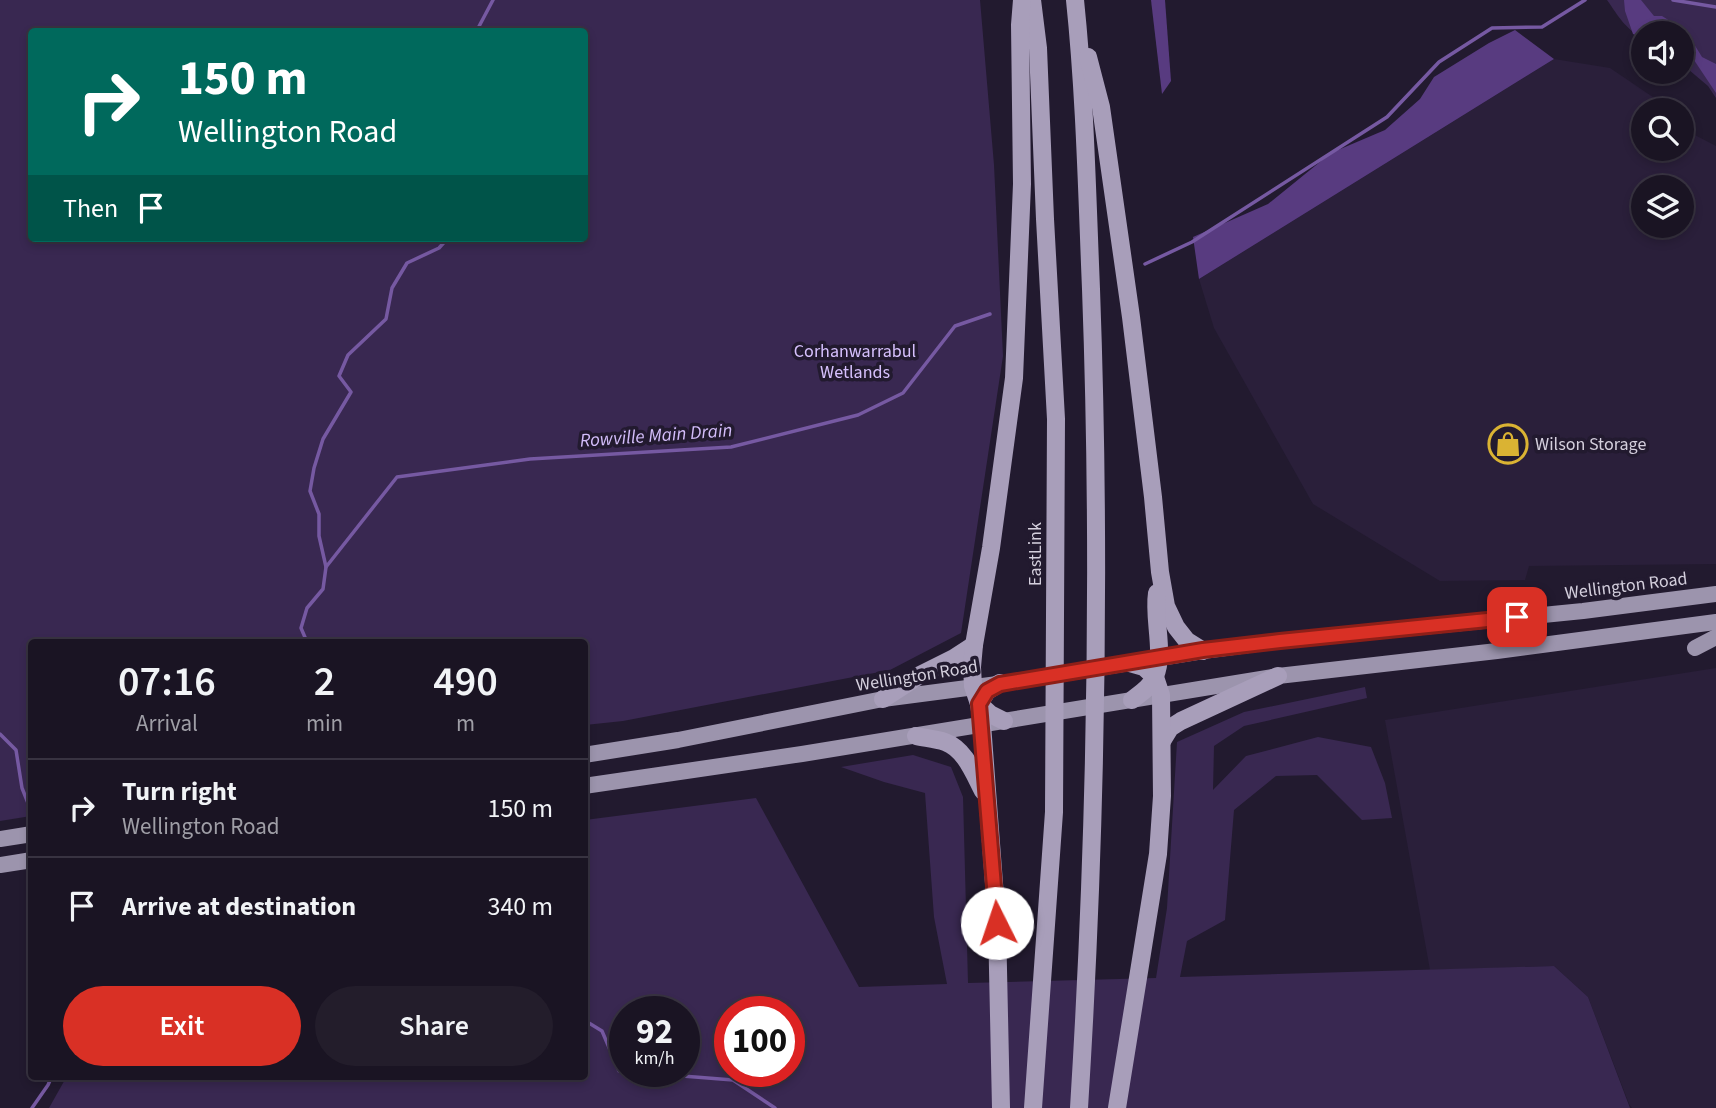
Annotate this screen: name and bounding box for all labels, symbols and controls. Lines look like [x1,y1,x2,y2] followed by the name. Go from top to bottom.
[1631,21,1694,238] map controls
[1631,21,1694,84] button: sound
[178,44,307,114] text: 150 m
[63,56,154,147] icon: right
[1631,98,1694,161] button: search
[178,109,397,155] text: Wellington Road
[1631,175,1694,238] button: layers
[132,189,170,227] icon: arrive
[63,190,118,227] text: Then
[794,339,916,385] park label: Corhanwarrabul Wetlands
[579,417,733,455] water label: Rowville Main Drain
[1487,423,1529,465] shop icon: Wilson Storage
[1535,432,1646,457] place label: Wilson Storage
[1023,522,1048,586] street label: EastLink
[1563,566,1689,606] street label: Wellington Road
[1487,587,1547,647] pin
[1498,598,1536,636] icon: arrive
[118,652,216,712] text: 07:16
[314,652,335,712] text: 2
[433,652,498,712] text: 490
[854,654,980,698] street label: Wellington Road
[136,707,198,740] text: Arrival
[306,707,343,740] text: min
[456,707,475,740] text: m
[122,773,237,810] text: Turn right
[63,789,101,827] icon: right
[487,790,553,827] text: 150 m
[122,810,280,843] text: Wellington Road
[960,886,1034,960] position arrow
[63,887,101,925] icon: arrive
[122,888,356,925] text: Arrive at destination
[487,888,553,925] text: 340 m
[63,986,301,1066] button: Exit
[315,986,553,1066] button: Share
[714,996,805,1087] speed limit sign: 100
[636,1007,673,1057] text: 92
[635,1046,674,1071] text: km/h

